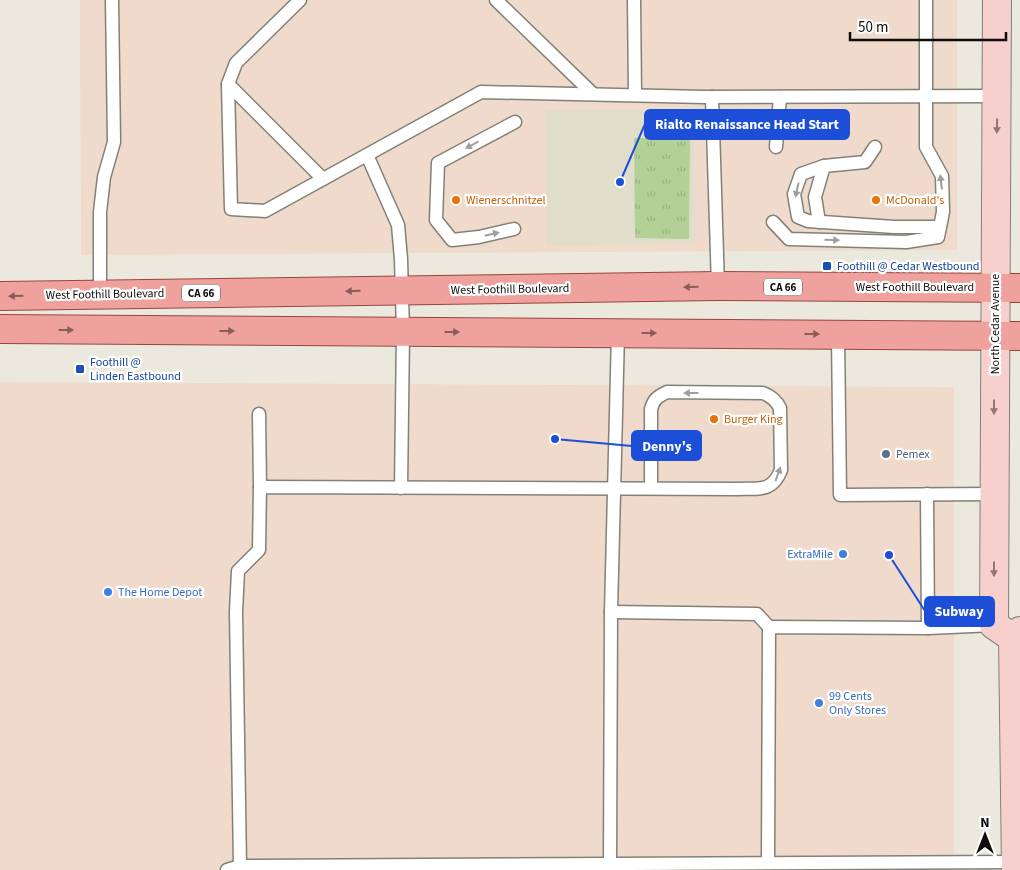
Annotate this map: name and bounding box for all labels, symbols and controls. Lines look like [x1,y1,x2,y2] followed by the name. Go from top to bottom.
[850,10,1006,42] scale bar
[858,17,888,38] text: 50 m
[645,110,849,139] callout: Rialto Renaissance Head Start
[655,115,840,135] text: Rialto Renaissance Head Start
[993,118,1001,134] one-way arrow
[465,141,479,149] one-way arrow
[937,173,945,189] one-way arrow
[792,183,800,199] one-way arrow
[466,192,546,209] place label: Wienerschnitzel
[886,192,944,209] place label: McDonald's
[450,194,462,206] marker: Wienerschnitzel
[870,194,882,206] marker: McDonald's
[485,229,501,237] one-way arrow
[824,236,840,244] one-way arrow
[837,258,979,275] place label: Foothill @ Cedar Westbound
[821,260,833,272] marker: Foothill @ Cedar Westbound
[987,274,1004,374] street label: North Cedar Avenue
[764,278,802,296] road number: CA 66
[856,279,974,296] street label: West Foothill Boulevard
[451,280,569,299] street label: West Foothill Boulevard
[683,283,699,291] one-way arrow
[182,284,220,302] road number: CA 66
[46,285,164,304] street label: West Foothill Boulevard
[345,287,361,295] one-way arrow
[8,292,24,300] one-way arrow
[58,326,74,334] one-way arrow
[219,327,235,335] one-way arrow
[444,328,460,336] one-way arrow
[641,329,657,337] one-way arrow
[804,330,820,338] one-way arrow
[90,354,181,385] place label: Foothill @ Linden Eastbound
[74,363,86,375] marker: Foothill @ Linden Eastbound
[683,389,699,397] one-way arrow
[990,399,998,415] one-way arrow
[724,411,783,428] place label: Burger King
[708,413,720,425] marker: Burger King
[632,431,701,460] callout: Denny's
[642,437,692,457] text: Denny's
[896,446,930,463] place label: Pemex
[880,448,892,460] marker: Pemex
[774,466,782,481] one-way arrow
[787,546,833,563] place label: ExtraMile
[837,548,849,560] marker: ExtraMile
[990,561,998,577] one-way arrow
[118,584,202,601] place label: The Home Depot
[102,586,114,598] marker: The Home Depot
[925,597,994,626] callout: Subway
[934,602,984,622] text: Subway
[829,688,886,719] place label: 99 Cents Only Stores
[813,697,825,709] marker: 99 Cents Only Stores
[960,810,1010,860] north arrow
[980,813,990,833] text: N

